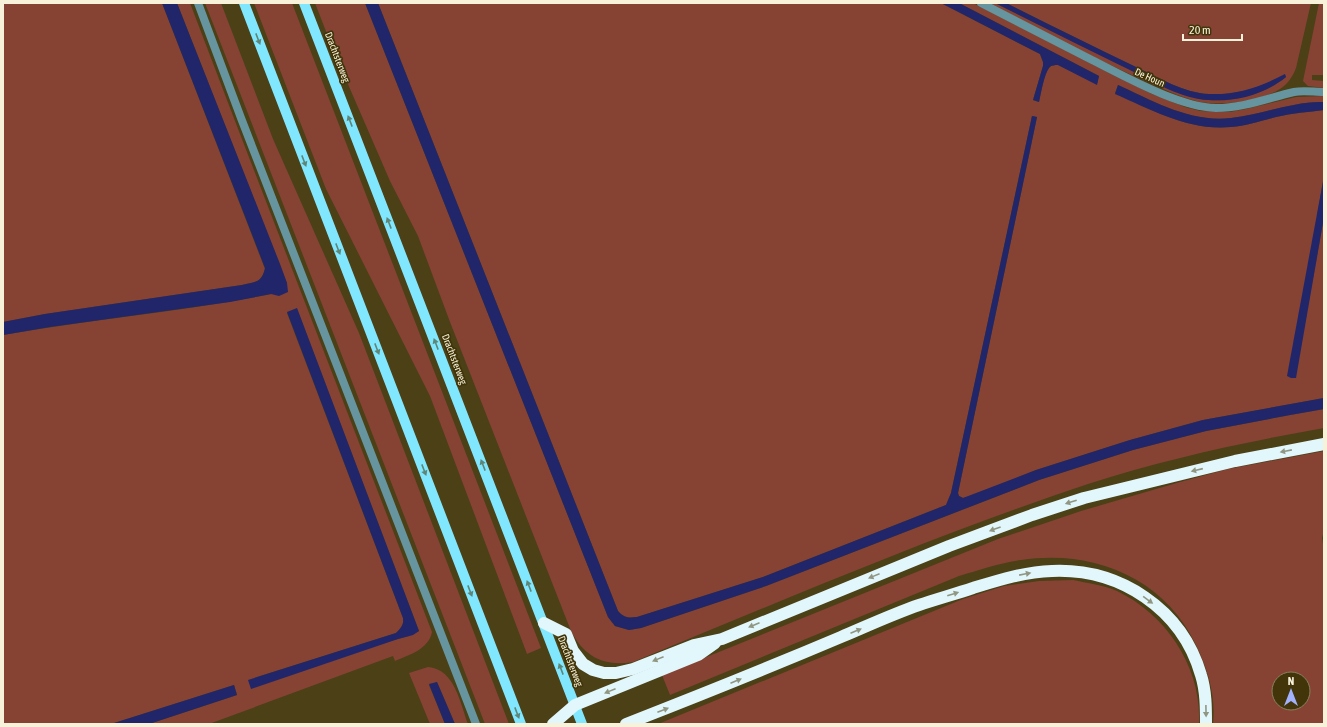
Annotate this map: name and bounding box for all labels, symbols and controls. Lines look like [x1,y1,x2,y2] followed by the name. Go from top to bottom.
[1183,16,1242,42] scale bar
[1189,23,1211,37] text: 20 m
[323,30,352,85] street label: Drachtsterweg
[255,34,261,46] one-way arrow
[1133,66,1167,89] street label: De Houn
[346,114,352,126] one-way arrow
[302,155,308,167] one-way arrow
[386,217,392,228] one-way arrow
[336,243,342,255] one-way arrow
[440,332,469,387] street label: Drachtsterweg
[432,337,438,349] one-way arrow
[374,343,380,355] one-way arrow
[1279,449,1292,455] one-way arrow
[479,459,485,471] one-way arrow
[421,465,427,477] one-way arrow
[1191,468,1203,474] one-way arrow
[1064,500,1076,506] one-way arrow
[989,526,1001,532] one-way arrow
[1019,571,1031,577] one-way arrow
[868,574,880,580] one-way arrow
[526,580,532,592] one-way arrow
[468,586,474,598] one-way arrow
[947,591,959,597] one-way arrow
[1143,596,1154,604] one-way arrow
[747,623,759,629] one-way arrow
[850,627,862,634] one-way arrow
[556,634,585,689] street label: Drachtsterweg
[651,657,663,663] one-way arrow
[558,662,564,674] one-way arrow
[1271,671,1311,711] north arrow
[1288,675,1294,687] text: N
[730,677,742,683] one-way arrow
[603,688,615,694] one-way arrow
[1203,705,1209,718] one-way arrow
[657,706,669,712] one-way arrow
[515,707,521,719] one-way arrow

